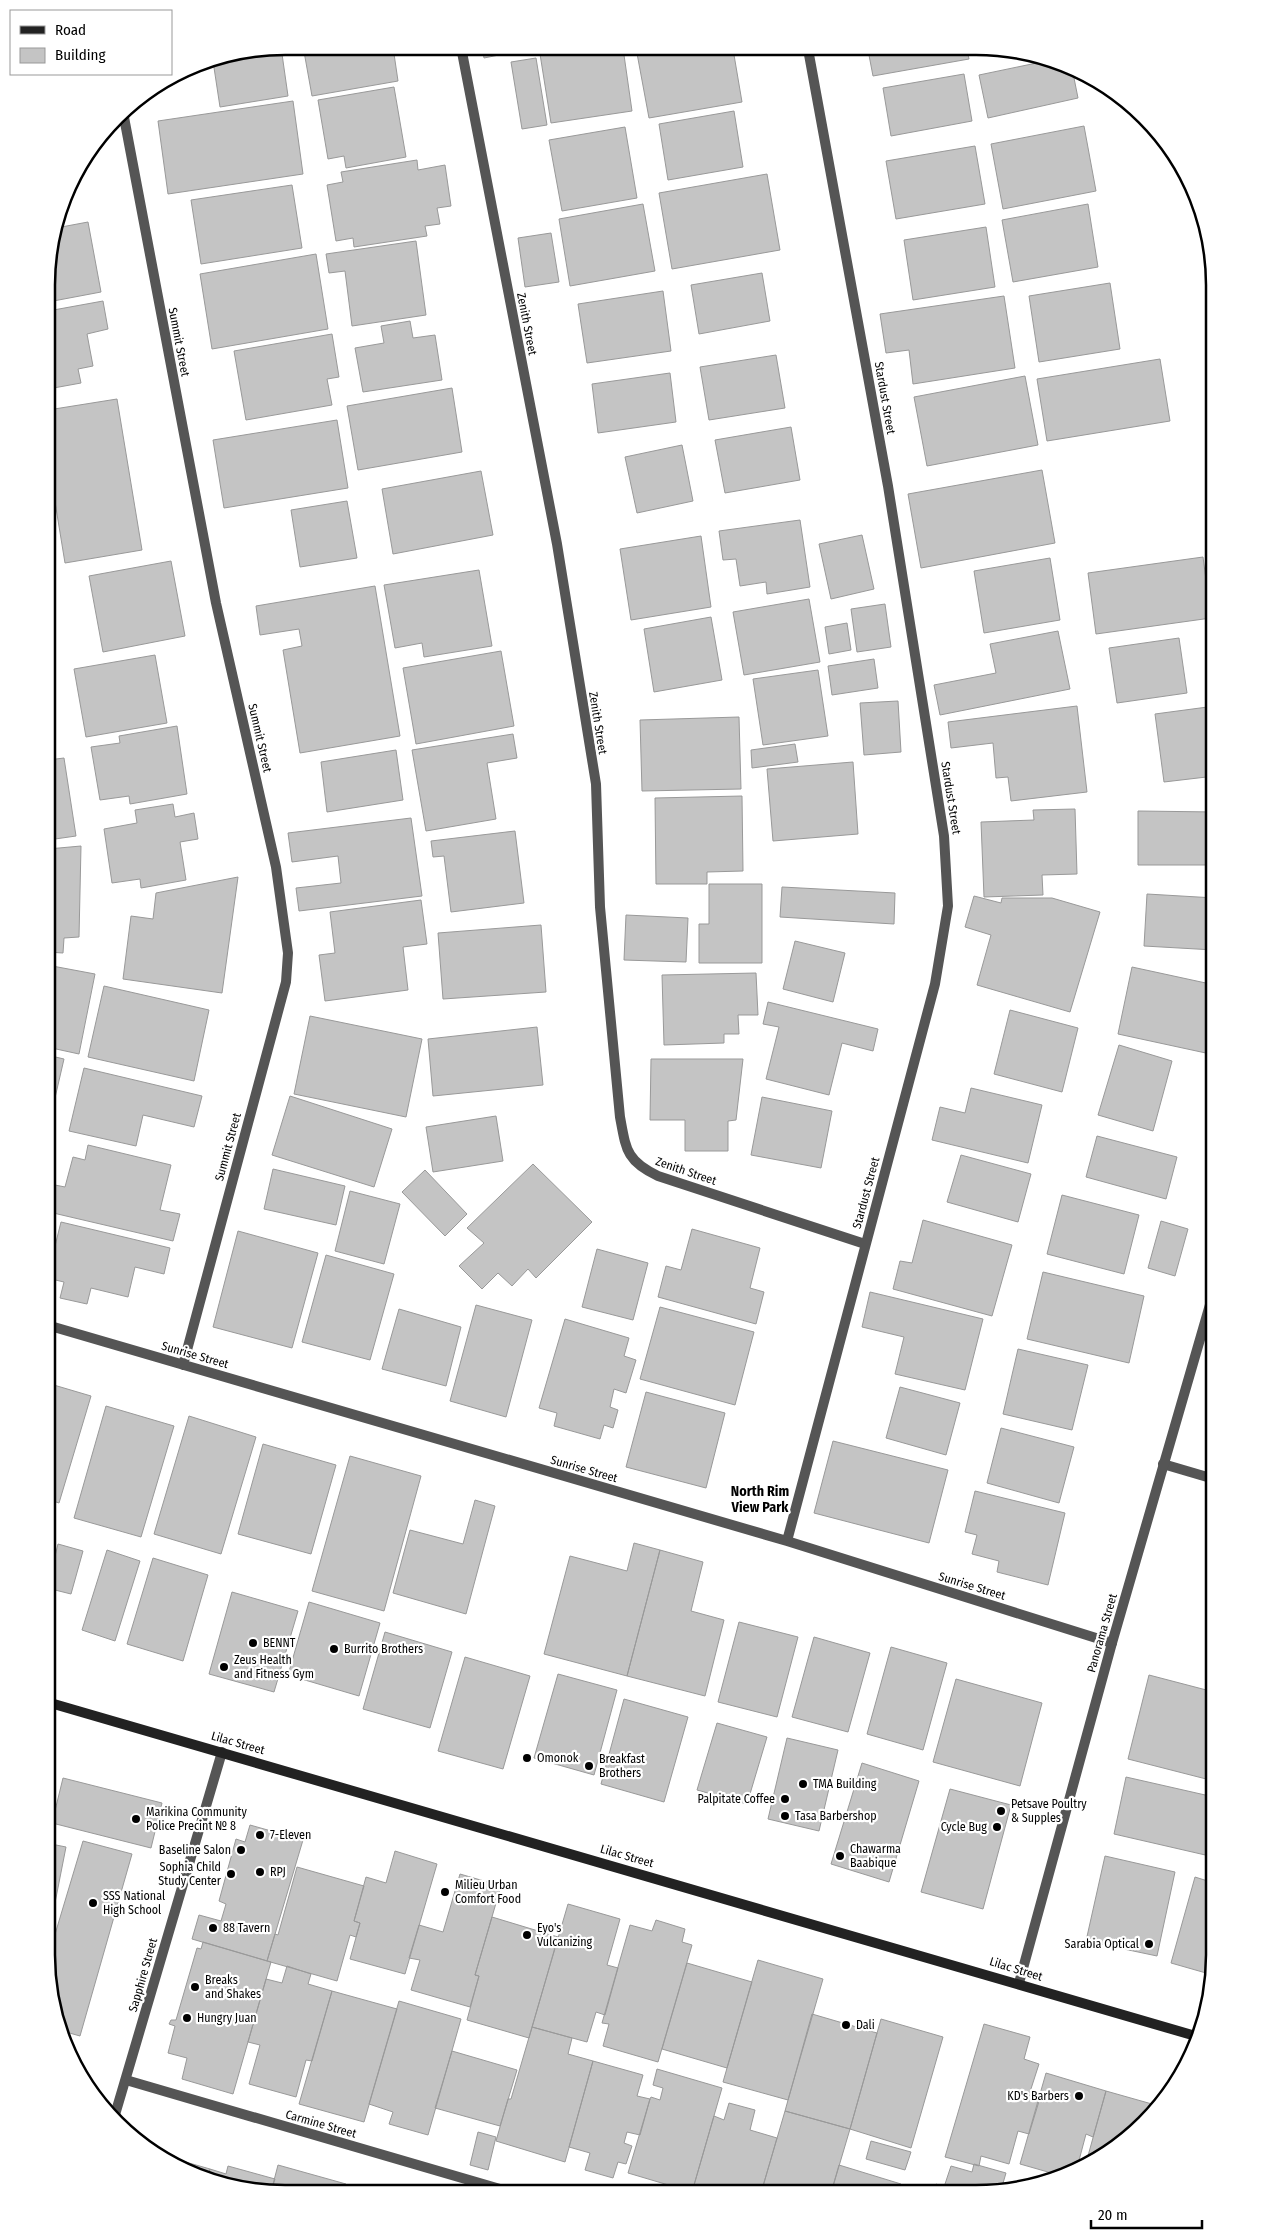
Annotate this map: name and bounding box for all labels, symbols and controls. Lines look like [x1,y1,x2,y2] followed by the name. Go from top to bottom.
[10,10,172,75] legend
[55,21,86,39] text: Road
[55,46,106,64] text: Building
[514,292,540,356] street label: Zenith Street
[165,306,193,378] street label: Summit Street
[872,361,898,436] street label: Stardust Street
[586,691,610,755] street label: Zenith Street
[245,702,275,774] street label: Summit Street
[938,761,964,836] street label: Stardust Street
[212,1111,244,1183] street label: Summit Street
[654,1154,718,1188] street label: Zenith Street
[850,1156,882,1230] street label: Stardust Street
[160,1339,230,1371] street label: Sunrise Street
[549,1453,619,1485] street label: Sunrise Street
[731,1483,789,1516] district label: North Rim View Park
[937,1569,1007,1603] street label: Sunrise Street
[1084,1592,1120,1674] street label: Panorama Street
[263,1636,296,1650] place label: BENNT
[247,1637,259,1649] marker: BENNT
[344,1642,423,1656] place label: Burrito Brothers
[328,1643,340,1655] marker: Burrito Brothers
[234,1653,314,1681] place label: Zeus Health and Fitness Gym
[218,1661,230,1673] marker: Zeus Health and Fitness Gym
[210,1729,266,1757] street label: Lilac Street
[537,1751,579,1765] place label: Omonok
[521,1752,533,1764] marker: Omonok
[599,1752,645,1780] place label: Breakfast Brothers
[583,1760,595,1772] marker: Breakfast Brothers
[813,1777,877,1791] place label: TMA Building
[797,1778,809,1790] marker: TMA Building
[698,1792,775,1806] place label: Palpitate Coffee
[779,1793,791,1805] marker: Palpitate Coffee
[1011,1797,1087,1825] place label: Petsave Poultry & Supples
[146,1805,247,1833] place label: Marikina Community Police Precint № 8
[995,1805,1007,1817] marker: Petsave Poultry & Supples
[795,1809,877,1823] place label: Tasa Barbershop
[779,1810,791,1822] marker: Tasa Barbershop
[130,1813,142,1825] marker: Marikina Community Police Precint № 8
[941,1820,987,1834] place label: Cycle Bug
[991,1821,1003,1833] marker: Cycle Bug
[270,1828,311,1842] place label: 7-Eleven
[254,1829,266,1841] marker: 7-Eleven
[599,1842,655,1870] street label: Lilac Street
[850,1842,901,1870] place label: Chawarma Baabique
[159,1843,231,1857] place label: Baseline Salon
[235,1844,247,1856] marker: Baseline Salon
[834,1850,846,1862] marker: Chawarma Baabique
[158,1860,222,1888] place label: Sophia Child Study Center
[270,1865,286,1879] place label: RPJ
[254,1866,266,1878] marker: RPJ
[225,1868,237,1880] marker: Sophia Child Study Center
[455,1878,521,1906] place label: Milieu Urban Comfort Food
[439,1886,451,1898] marker: Milieu Urban Comfort Food
[103,1889,165,1917] place label: SSS National High School
[87,1897,99,1909] marker: SSS National High School
[223,1921,270,1935] place label: 88 Tavern
[537,1921,593,1949] place label: Eyo's Vulcanizing
[207,1922,219,1934] marker: 88 Tavern
[521,1929,533,1941] marker: Eyo's Vulcanizing
[126,1936,160,2013] street label: Sapphire Street
[1065,1937,1139,1951] place label: Sarabia Optical
[1143,1938,1155,1950] marker: Sarabia Optical
[988,1954,1044,1984] street label: Lilac Street
[205,1973,261,2001] place label: Breaks and Shakes
[189,1981,201,1993] marker: Breaks and Shakes
[197,2011,257,2025] place label: Hungry Juan
[181,2012,193,2024] marker: Hungry Juan
[856,2018,875,2032] place label: Dali
[840,2019,852,2031] marker: Dali
[1007,2089,1069,2103] place label: KD's Barbers
[1073,2090,1085,2102] marker: KD's Barbers
[284,2107,358,2141] street label: Carmine Street
[1091,2198,1202,2230] scale bar
[1098,2206,1128,2224] text: 20 m

